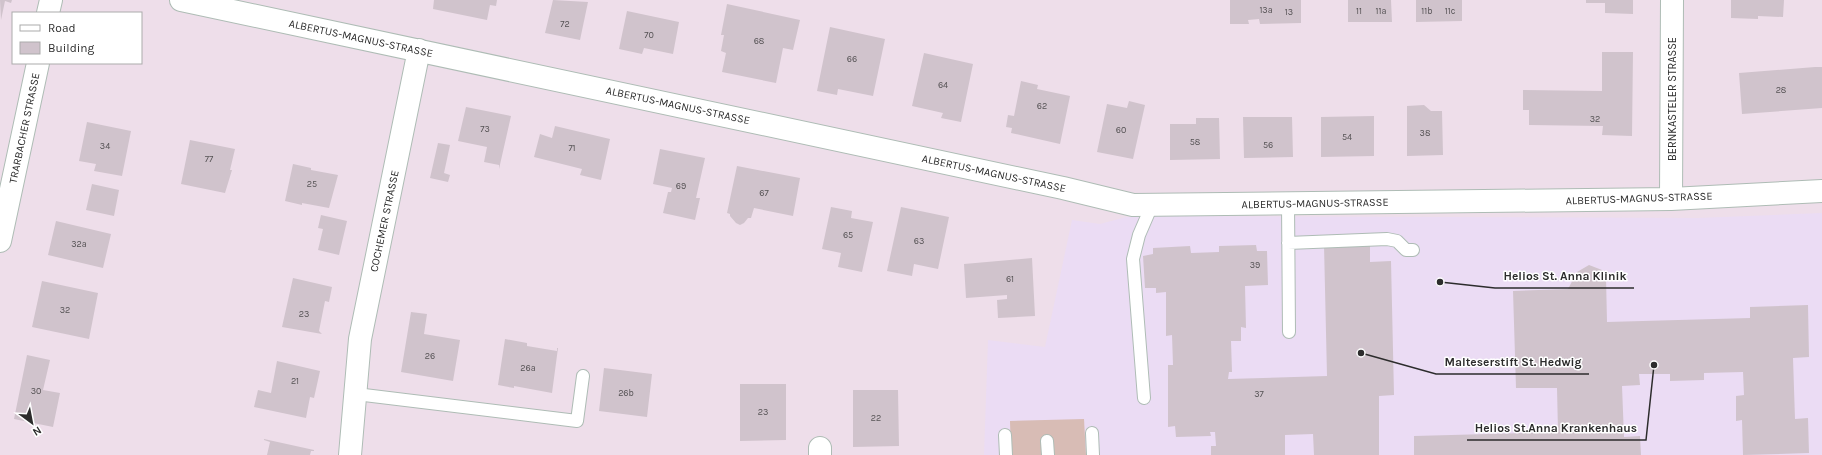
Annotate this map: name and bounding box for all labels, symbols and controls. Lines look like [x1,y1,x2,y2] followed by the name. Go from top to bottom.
[1259,5,1273,15] house number: 13a
[1356,6,1362,16] house number: 11
[1376,6,1386,16] house number: 11a
[1421,6,1433,16] house number: 11b
[1445,6,1456,16] house number: 11c
[1285,7,1293,17] house number: 13
[12,12,142,64] legend
[288,17,434,60] street label: ALBERTUS-MAGNUS-STRASSE
[560,19,570,29] house number: 72
[48,21,76,35] text: Road
[644,30,654,40] house number: 70
[754,36,765,46] house number: 68
[1666,37,1679,161] street label: BERNKASTELER STRASSE
[48,41,95,55] text: Building
[847,54,857,64] house number: 66
[6,72,43,185] street label: TRARBACHER STRASSE
[938,80,948,90] house number: 64
[605,84,751,127] street label: ALBERTUS-MAGNUS-STRASSE
[1776,85,1787,95] house number: 28
[1037,101,1047,111] house number: 62
[1590,114,1600,124] house number: 32
[480,124,490,134] house number: 73
[1116,125,1126,135] house number: 60
[1420,128,1431,138] house number: 38
[1342,132,1352,142] house number: 54
[1190,137,1201,147] house number: 58
[1263,140,1273,150] house number: 56
[100,141,110,151] house number: 34
[568,143,576,153] house number: 71
[921,152,1067,195] street label: ALBERTUS-MAGNUS-STRASSE
[205,154,214,164] house number: 77
[367,169,402,273] street label: COCHEMER STRASSE
[307,179,317,189] house number: 25
[676,181,686,191] house number: 69
[759,188,769,198] house number: 67
[1565,189,1713,208] street label: ALBERTUS-MAGNUS-STRASSE
[1241,196,1389,211] street label: ALBERTUS-MAGNUS-STRASSE
[843,230,853,240] house number: 65
[914,236,924,246] house number: 63
[71,239,87,249] house number: 32a
[1250,260,1260,270] house number: 39
[1495,264,1634,288] callout: Helios St. Anna Klinik
[1503,269,1627,283] text: Helios St. Anna Klinik
[1006,274,1014,284] house number: 61
[60,305,70,315] house number: 32
[299,309,309,319] house number: 23
[1436,350,1589,374] callout: Malteserstift St. Hedwig
[425,351,435,361] house number: 26
[1444,355,1582,369] text: Malteserstift St. Hedwig
[520,363,536,373] house number: 26a
[291,376,299,386] house number: 21
[31,386,41,396] house number: 30
[618,388,634,398] house number: 26b
[1254,389,1265,399] house number: 37
[12,403,52,443] north arrow
[758,407,768,417] house number: 23
[871,413,881,423] house number: 22
[1467,416,1646,440] callout: Helios St.Anna Krankenhaus
[1475,421,1637,435] text: Helios St.Anna Krankenhaus
[30,423,44,439] text: N

